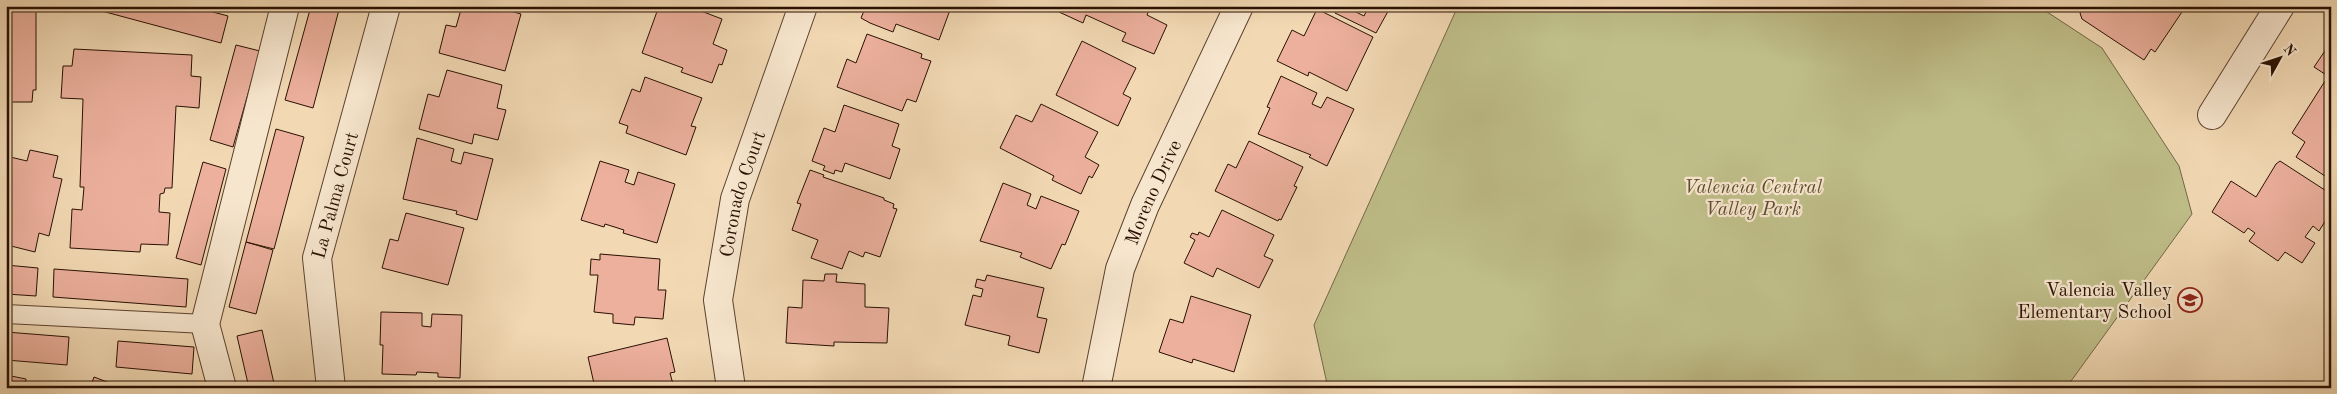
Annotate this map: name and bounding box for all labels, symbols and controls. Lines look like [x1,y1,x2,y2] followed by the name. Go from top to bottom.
[2254,32,2304,82] north arrow
[2280,42,2298,59] text: N
[718,129,770,259] street label: Coronado Court
[310,130,363,261] street label: La Palma Court
[1123,138,1186,248] street label: Moreno Drive
[1684,179,1823,220] park label: Valencia Central Valley Park
[2017,282,2172,323] place label: Valencia Valley Elementary School
[2177,287,2203,313] school or university icon: Valencia Valley Elementary School

